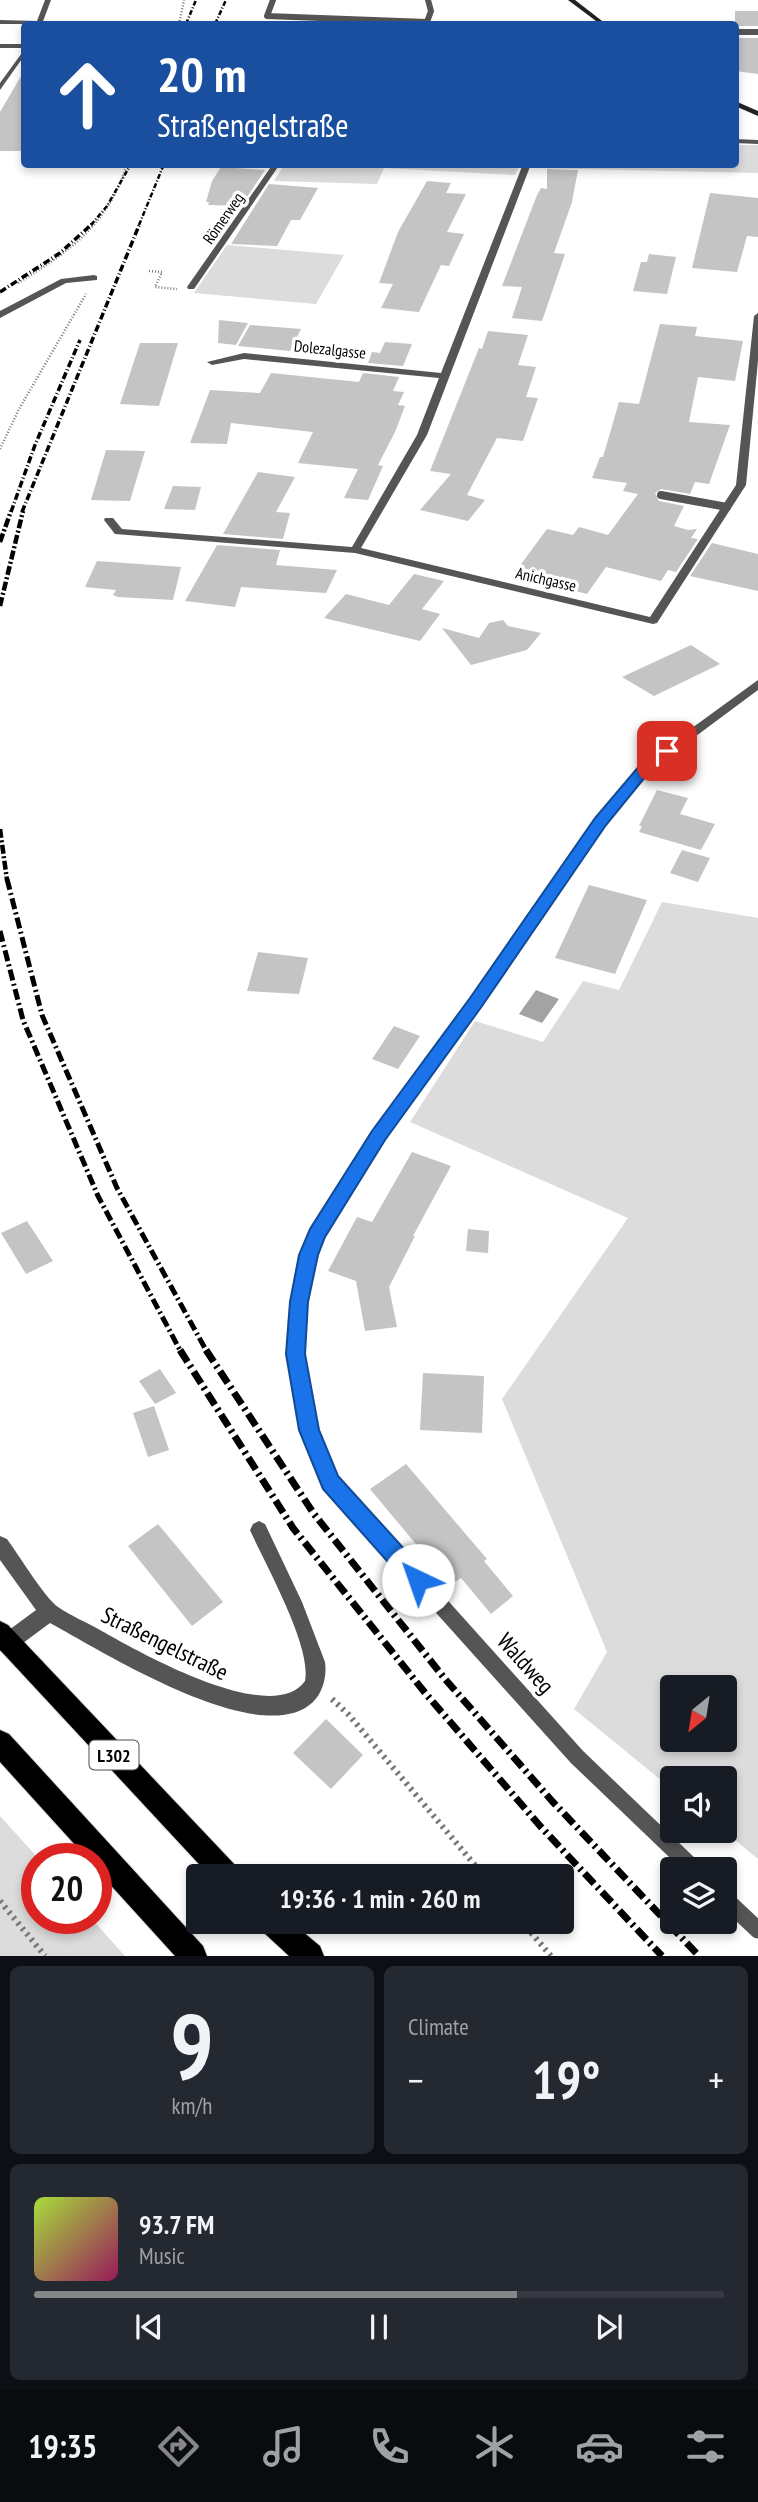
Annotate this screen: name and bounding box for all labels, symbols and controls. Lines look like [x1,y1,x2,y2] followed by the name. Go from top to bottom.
[157,42,246,106] text: 20 m
[42,49,133,140] icon: ahead
[157,104,348,146] text: Straßengelstraße
[198,188,248,248] street label: Römerweg
[293,335,367,363] street label: Dolezalgasse
[514,562,578,596] street label: Anichgasse
[637,721,697,781] pin
[648,732,686,770] icon: arrive
[381,1543,455,1617] position arrow
[97,1600,233,1686] street label: Straßengelstraße
[491,1627,561,1699] street label: Waldweg
[660,1675,737,1752] north arrow
[660,1675,737,1934] map controls
[90,1740,138,1770] road number: L302
[660,1766,737,1843] button: sound
[21,1843,112,1934] speed limit sign: 20
[660,1857,737,1934] button: layers
[280,1882,480,1915] text: 19:36 · 1 min · 260 m
[170,1986,214,2104] text: 9
[408,2012,469,2041] text: Climate
[532,2046,600,2113] text: 19°
[408,2055,424,2104] text: −
[708,2055,724,2104] text: +
[172,2091,212,2120] text: km/h
[139,2208,214,2241] text: 93.7 FM
[139,2241,185,2270] text: Music
[130,2308,168,2346] icon: previous
[360,2308,398,2346] icon: pause
[590,2308,628,2346] icon: next
[154,2422,203,2471] icon: directions
[259,2422,308,2471] icon: music
[365,2422,414,2471] icon: phone
[470,2422,519,2471] icon: climate
[575,2422,624,2471] icon: car
[681,2422,730,2471] icon: filters
[28,2425,97,2467] text: 19:35

